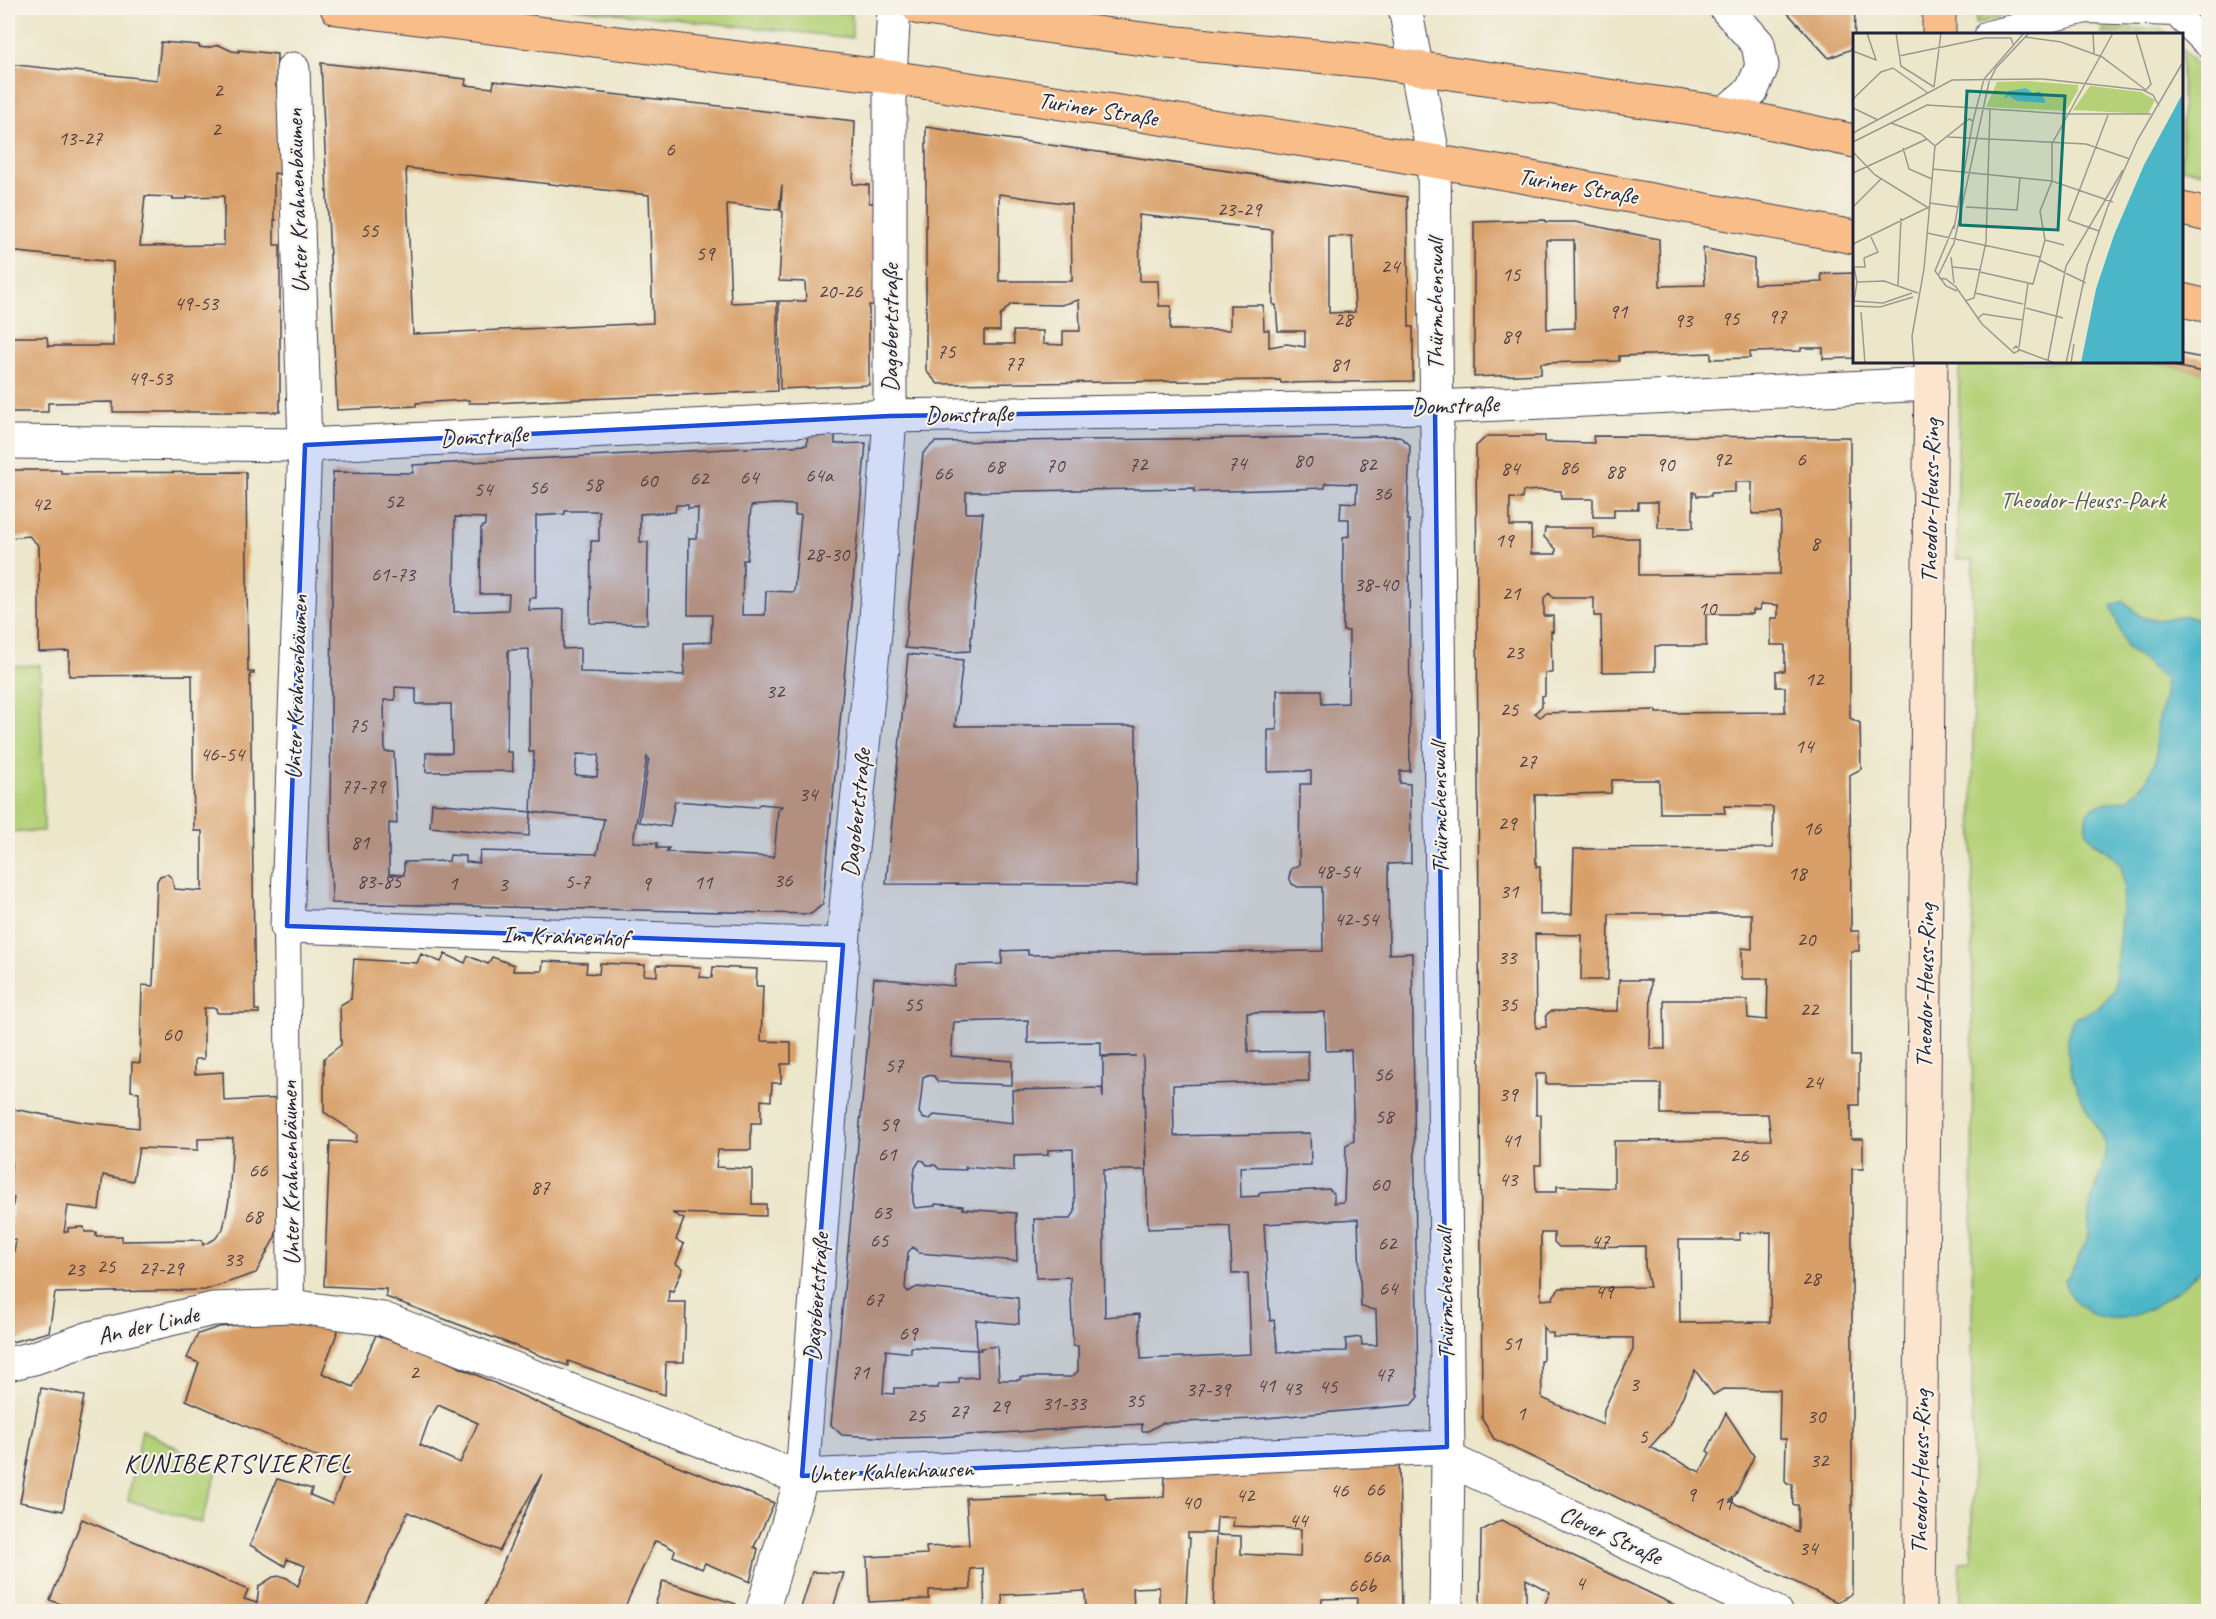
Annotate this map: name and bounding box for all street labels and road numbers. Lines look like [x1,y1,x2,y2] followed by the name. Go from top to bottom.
[1036,85,1162,134] street label: Turiner Straße
[279,108,315,294] street label: Unter Krahnenbäumen
[1516,161,1642,212] street label: Turiner Straße
[1420,234,1450,370] street label: Thürmchenswall
[875,261,905,392] street label: Dagobertstraße
[1411,388,1502,422] street label: Domstraße
[925,398,1015,430] street label: Domstraße
[1914,416,1946,583] street label: Theodor-Heuss-Ring
[439,419,531,453] street label: Domstraße
[278,594,314,780] street label: Unter Krahnenbäumen
[1423,738,1455,874] street label: Thürmchenswall
[834,745,878,879] street label: Dagobertstraße
[1909,901,1941,1068] street label: Theodor-Heuss-Ring
[501,919,634,953] street label: Im Krahnenhof
[273,1080,307,1266] street label: Unter Krahnenbäumen
[1429,1224,1461,1360] street label: Thürmchenswall
[797,1230,836,1362] street label: Dagobertstraße
[95,1298,204,1351] street label: An der Linde
[1904,1387,1936,1554] street label: Theodor-Heuss-Ring
[808,1453,975,1489] street label: Unter Kahlenhausen
[1555,1498,1669,1573] street label: Clever Straße

